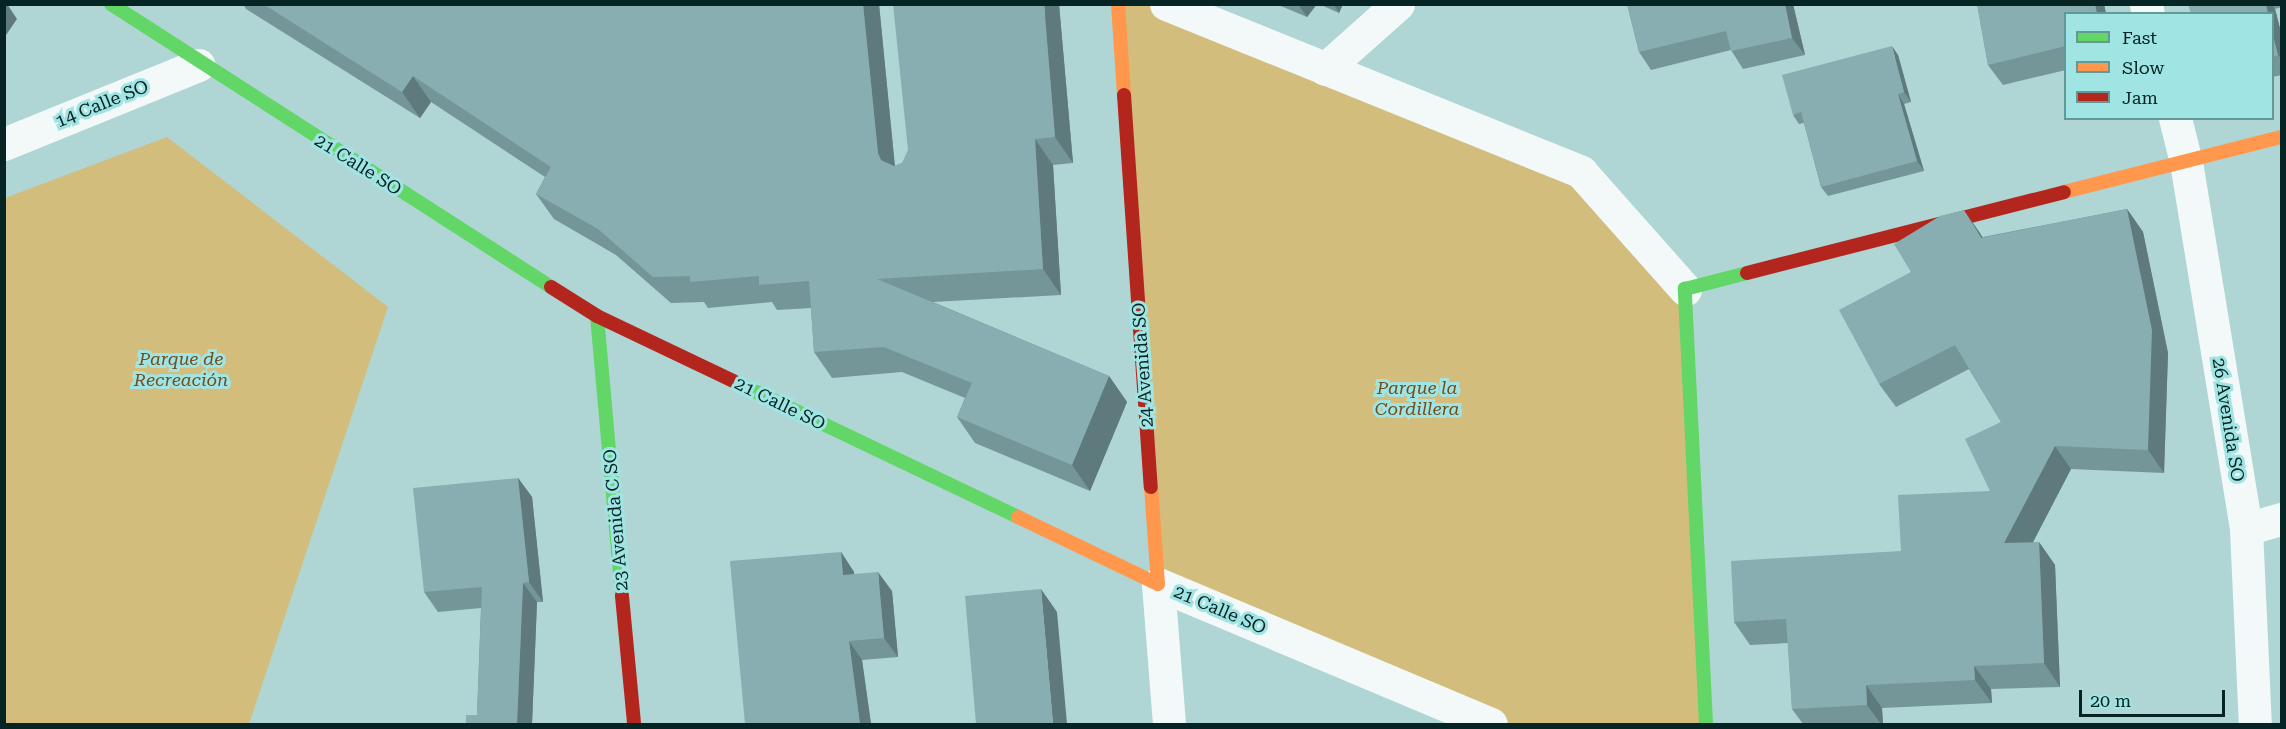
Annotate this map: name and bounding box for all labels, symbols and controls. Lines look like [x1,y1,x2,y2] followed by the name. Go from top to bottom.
[2064,12,2274,120] legend
[2122,27,2157,48] text: Fast
[2122,57,2164,78] text: Slow
[52,76,152,132] street label: 14 Calle SO
[2122,87,2158,108] text: Jam
[311,130,405,200] street label: 21 Calle SO
[1128,302,1158,428] street label: 24 Avenida SO
[134,349,228,392] park label: Parque de Recreación
[2208,356,2248,484] street label: 26 Avenida SO
[731,373,829,435] street label: 21 Calle SO
[1375,378,1459,420] park label: Parque la Cordillera
[599,448,633,592] street label: 23 Avenida C SO
[1171,581,1269,639] street label: 21 Calle SO
[2082,678,2228,716] scale bar
[2090,690,2131,711] text: 20 m

